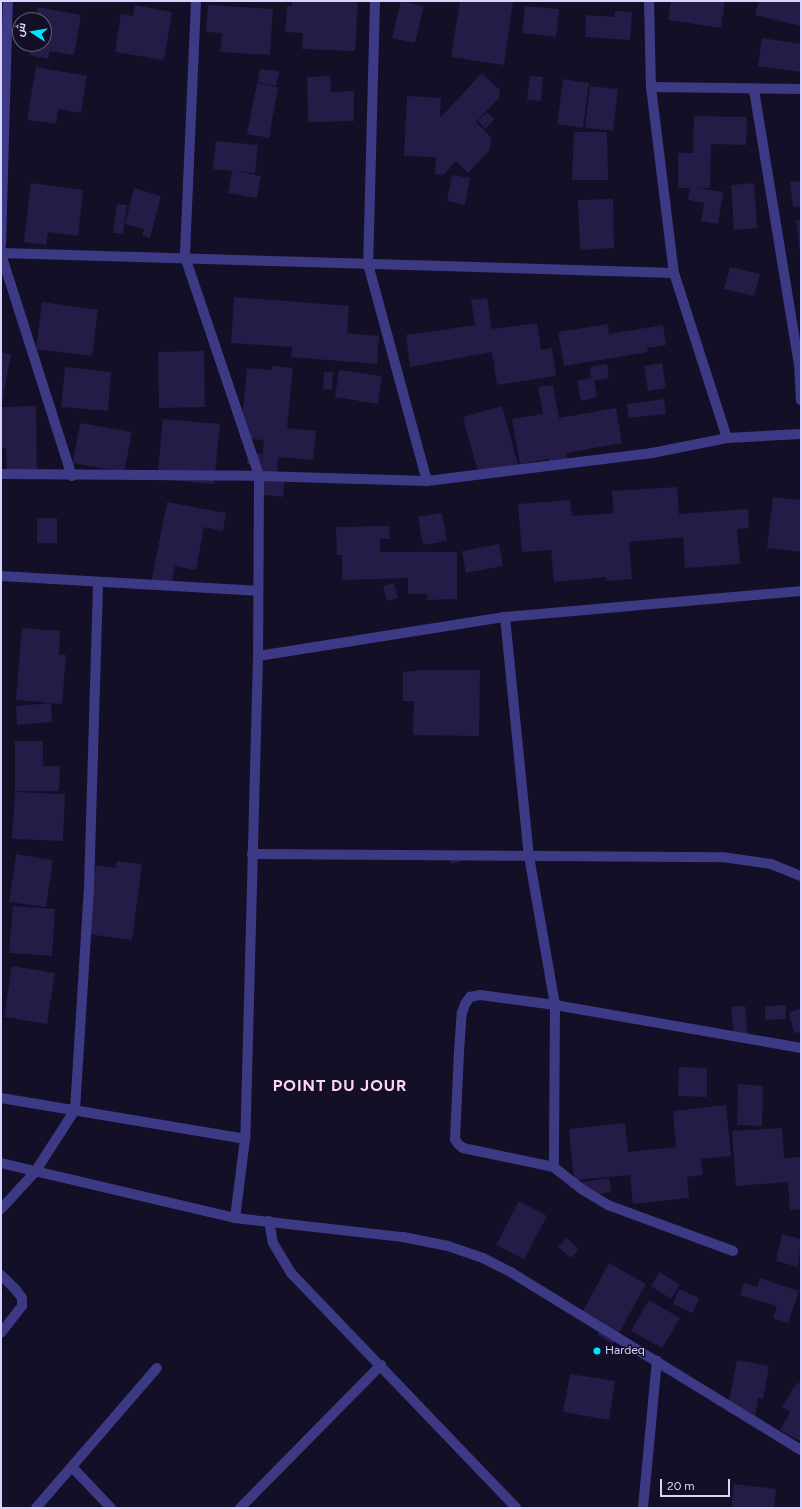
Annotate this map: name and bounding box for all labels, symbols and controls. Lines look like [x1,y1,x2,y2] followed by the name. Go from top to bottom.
[12,12,52,52] north arrow
[13,21,29,38] text: ش
[273,1076,407,1096] district label: POINT DU JOUR
[605,1344,645,1358] place label: Hardeq
[592,1346,602,1356] marker: Hardeq
[662,1471,732,1497] scale bar
[667,1479,695,1493] text: 20 m

